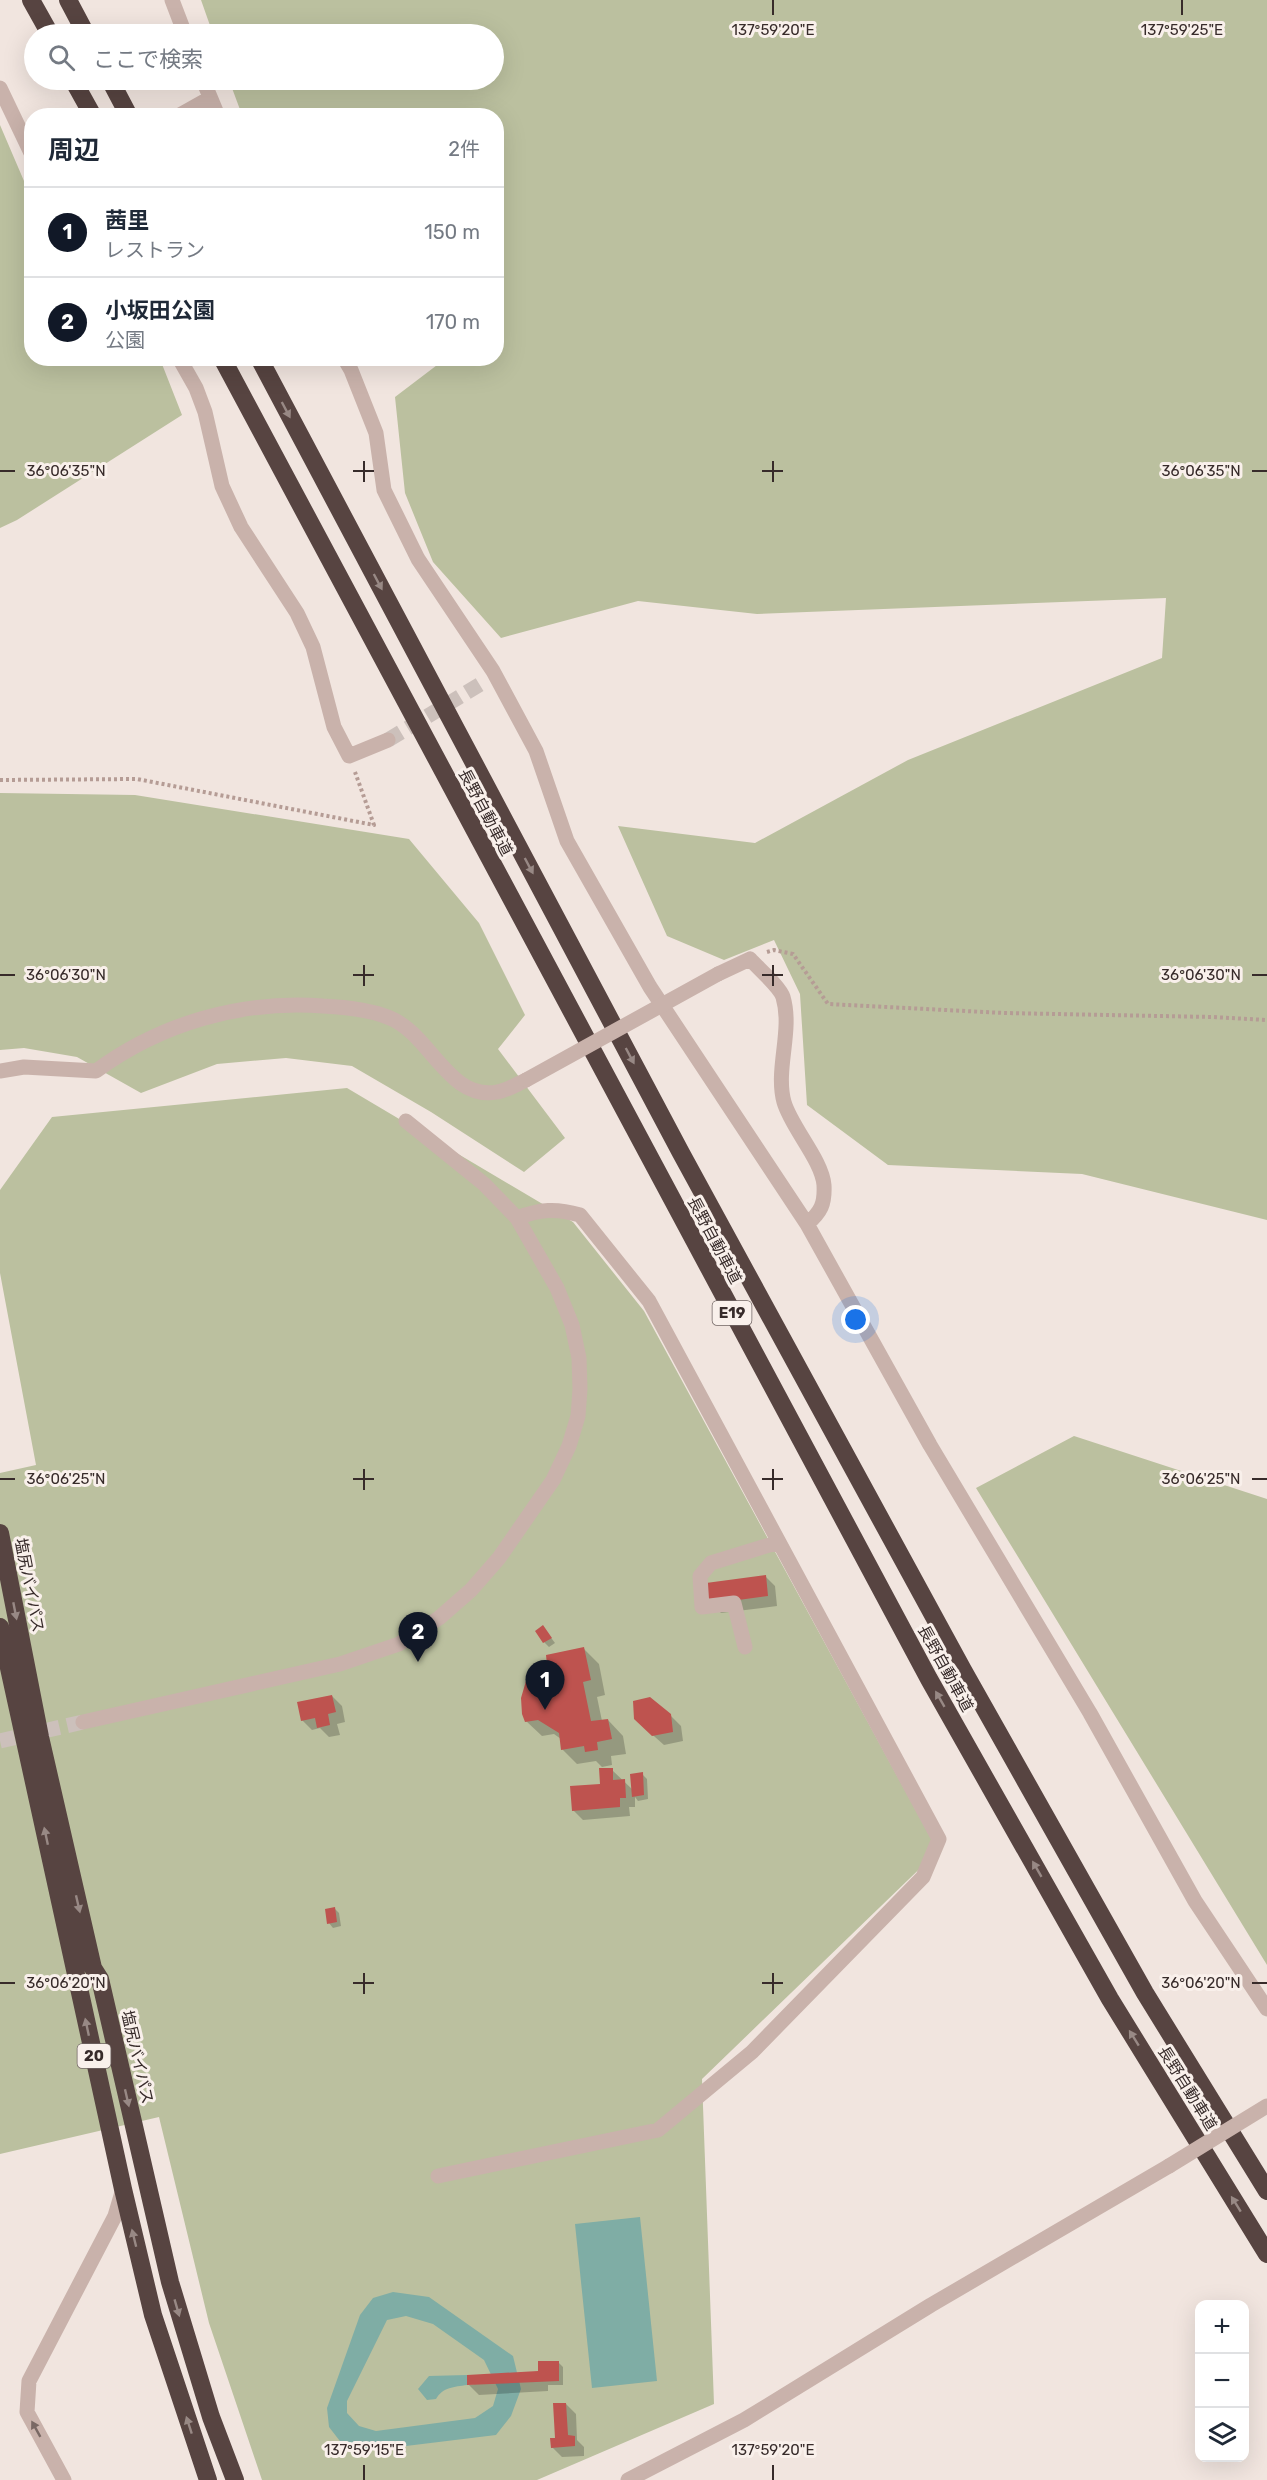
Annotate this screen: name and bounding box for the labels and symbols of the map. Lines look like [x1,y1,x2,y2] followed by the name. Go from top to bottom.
[731,21,815,39] text: 137°59'20"E
[1141,21,1223,39] text: 137°59'25"E
[281,402,291,419] one-way arrow
[26,462,106,480] text: 36°06'35"N
[1161,462,1241,480] text: 36°06'35"N
[373,574,383,591] one-way arrow
[455,765,516,859] street label: 長野自動車道
[524,857,534,874] one-way arrow
[26,966,106,984] text: 36°06'30"N
[1161,966,1241,984] text: 36°06'30"N
[625,1048,635,1065] one-way arrow
[684,1193,745,1287] street label: 長野自動車道
[712,1301,752,1325] road number: E19
[841,1305,870,1334] your location
[27,1470,105,1488] text: 36°06'25"N
[1162,1470,1240,1488] text: 36°06'25"N
[11,1536,48,1634] street label: 塩尻バイパス
[11,1601,20,1620] one-way arrow
[398,1612,438,1662] pin: 2
[914,1622,977,1715] street label: 長野自動車道
[526,1660,564,1710] pin: 1
[935,1690,945,1707] one-way arrow
[41,1827,50,1846] one-way arrow
[1031,1861,1042,1877] one-way arrow
[74,1895,84,1913] one-way arrow
[26,1974,106,1992] text: 36°06'20"N
[1161,1974,1241,1992] text: 36°06'20"N
[117,2008,158,2106] street label: 塩尻バイパス
[82,2018,92,2036] one-way arrow
[1129,2029,1140,2046] one-way arrow
[1154,2043,1221,2134] street label: 長野自動車道
[78,2044,110,2068] road number: 20
[123,2089,132,2108] one-way arrow
[1231,2196,1242,2212] one-way arrow
[129,2229,139,2247] one-way arrow
[173,2299,182,2317] one-way arrow
[184,2416,194,2434] one-way arrow
[31,2420,41,2437] one-way arrow
[324,2441,404,2459] text: 137°59'15"E
[731,2441,815,2459] text: 137°59'20"E

